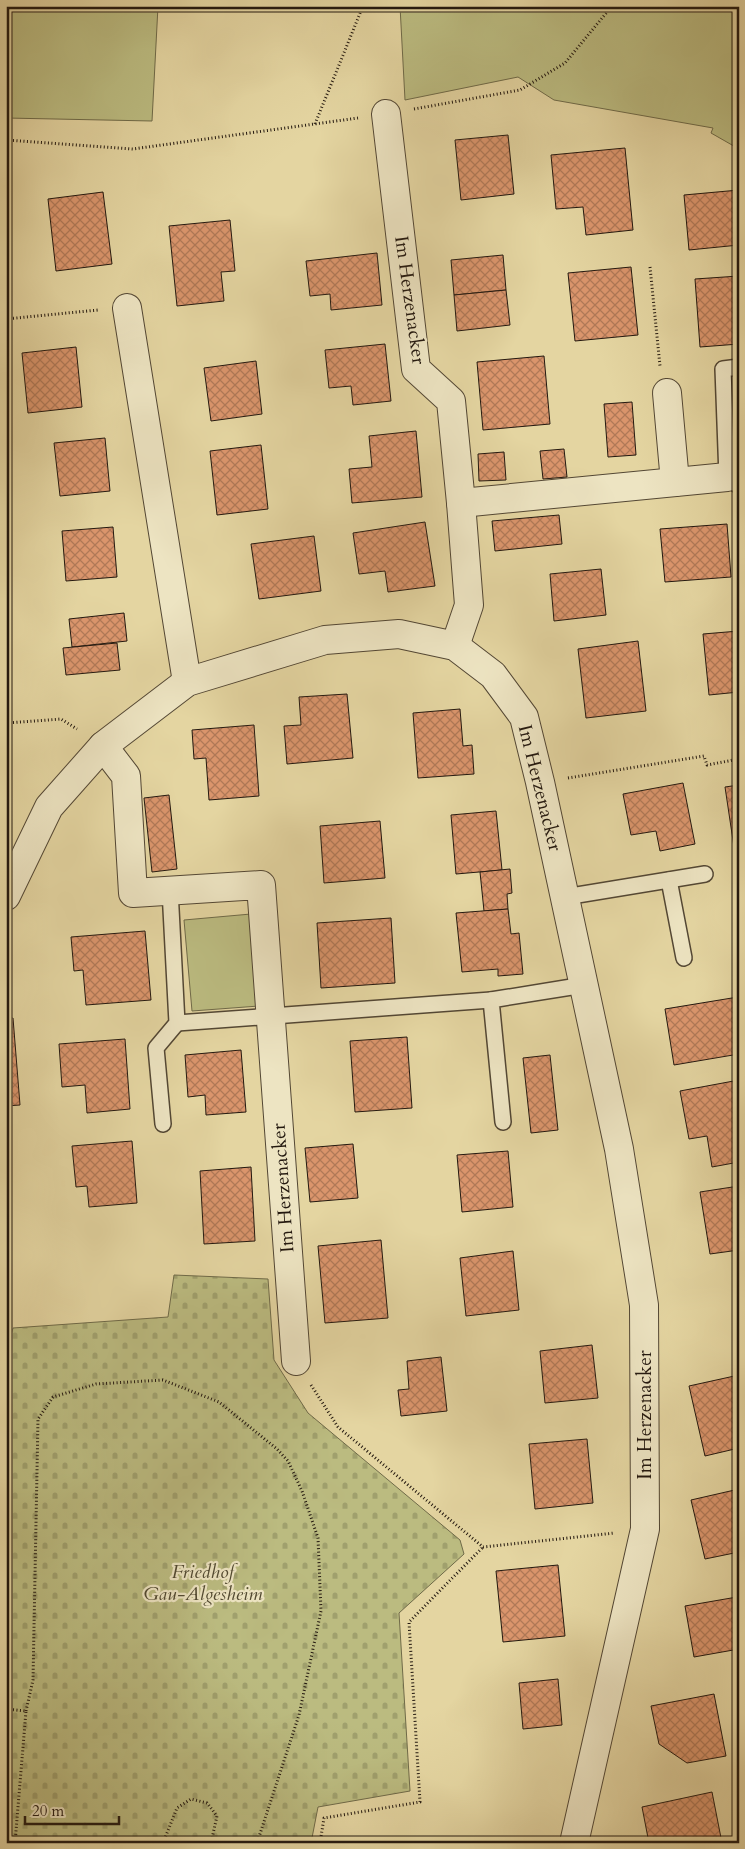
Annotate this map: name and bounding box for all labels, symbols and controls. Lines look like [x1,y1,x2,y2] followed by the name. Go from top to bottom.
[388,234,432,366] street label: Im Herzenacker
[512,722,568,854] street label: Im Herzenacker
[266,1122,300,1254] street label: Im Herzenacker
[632,1350,658,1480] street label: Im Herzenacker
[143,1559,263,1607] park label: Friedhof Gau-Algesheim
[25,1794,119,1826] scale bar
[32,1801,64,1821] text: 20 m

